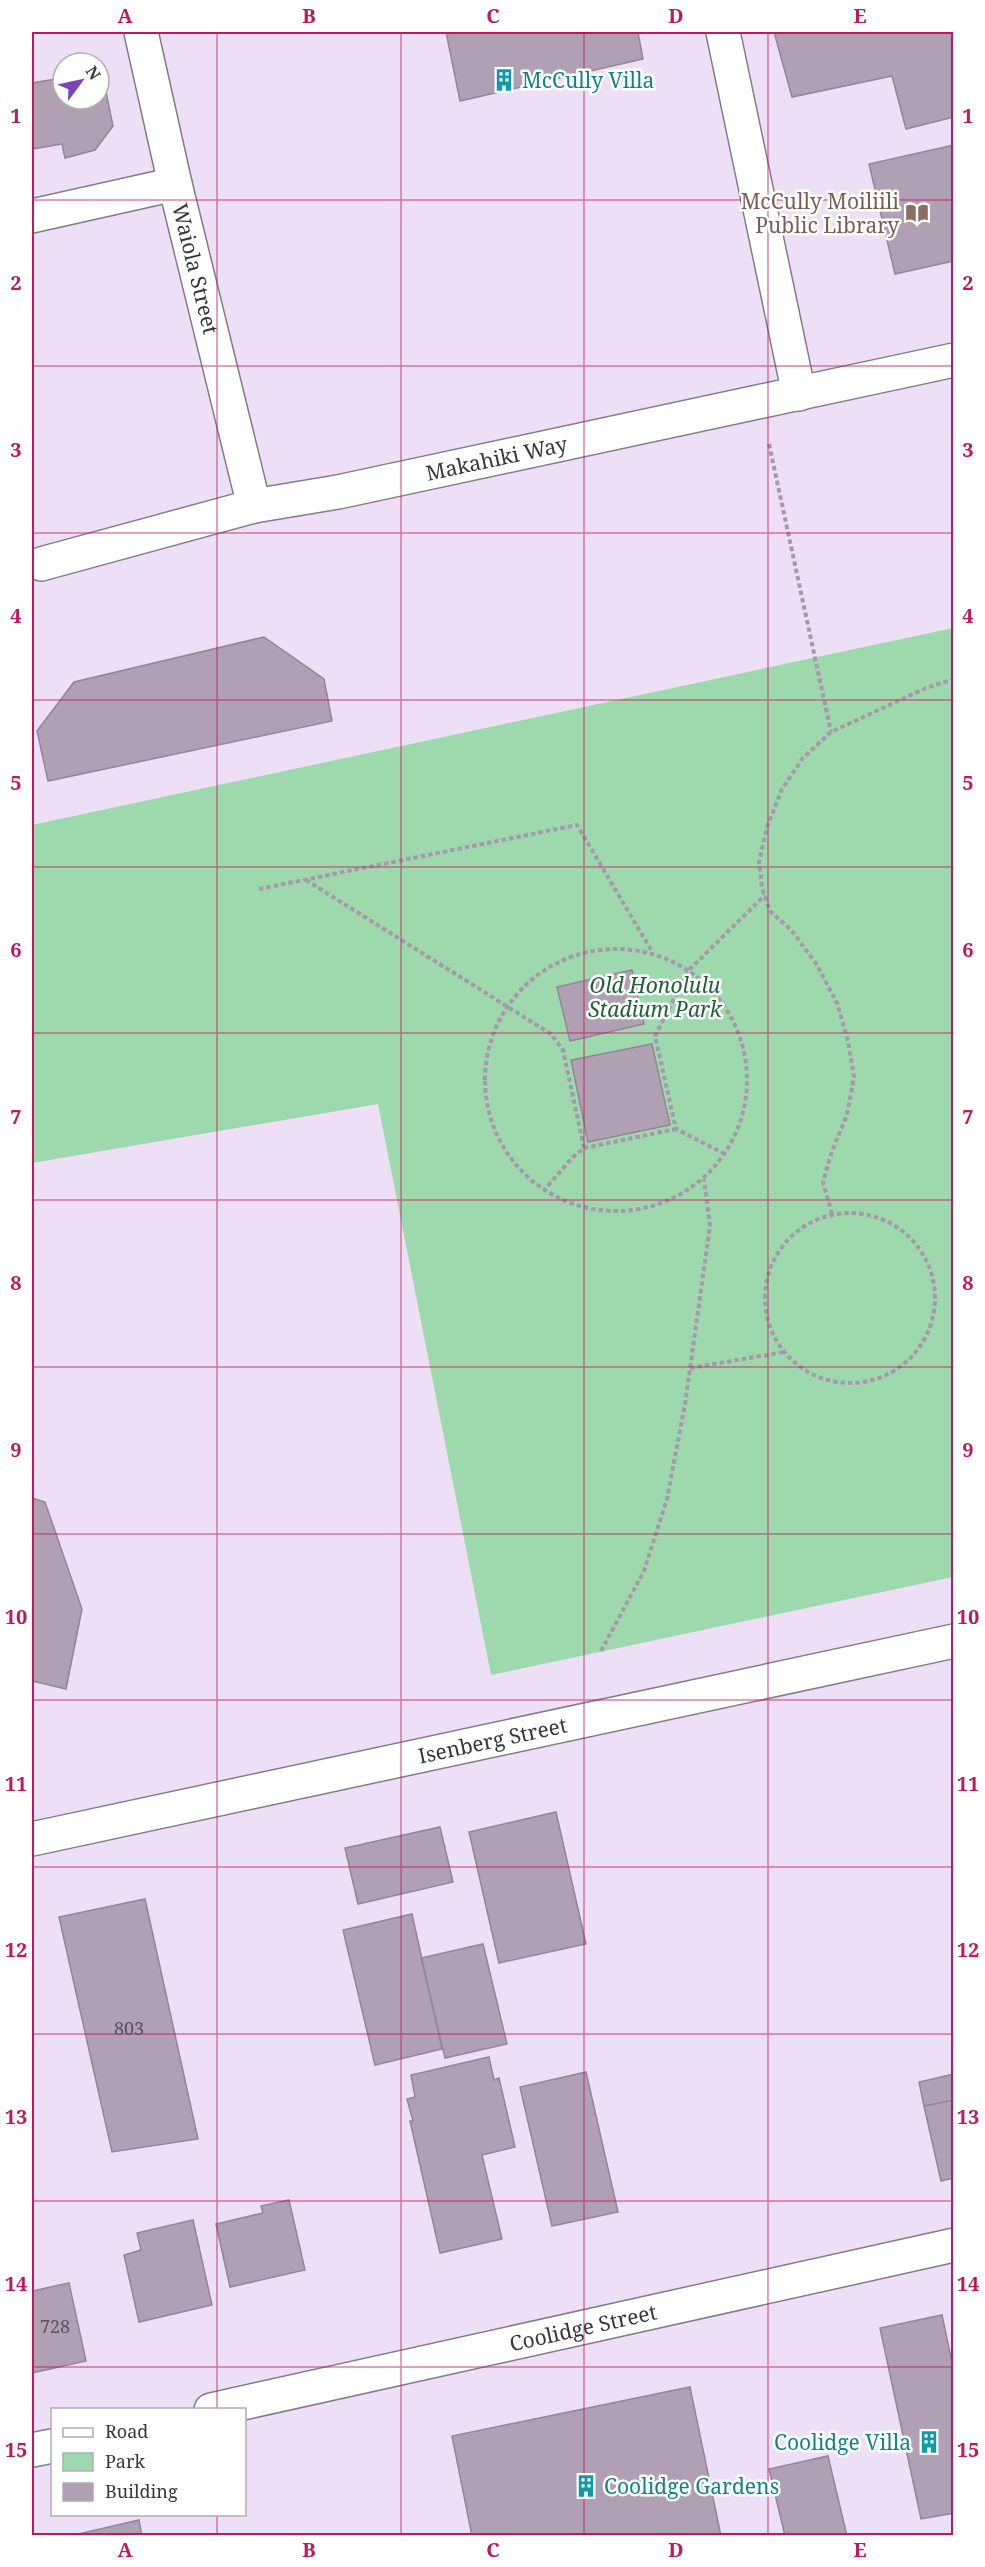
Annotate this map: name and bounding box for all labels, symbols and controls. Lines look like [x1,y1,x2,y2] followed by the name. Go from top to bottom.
[117,2,133,29] text: A
[302,2,316,29] text: B
[486,2,500,29] text: C
[668,2,684,29] text: D
[853,2,867,29] text: E
[51,51,111,111] north arrow
[81,62,106,84] text: N
[522,66,654,94] place label: McCully Villa
[491,67,517,93] building icon: McCully Villa
[10,102,22,129] text: 1
[962,102,974,129] text: 1
[741,187,899,239] place label: McCully Moiliili Public Library
[166,200,225,337] street label: Waiola Street
[904,200,930,226] library icon: McCully Moiliili Public Library
[10,269,22,296] text: 2
[962,269,974,296] text: 2
[423,429,570,487] street label: Makahiki Way
[10,436,22,463] text: 3
[962,436,974,463] text: 3
[10,602,22,629] text: 4
[962,602,974,629] text: 4
[10,769,22,796] text: 5
[962,769,974,796] text: 5
[10,936,22,963] text: 6
[962,936,974,963] text: 6
[588,971,723,1023] park label: Old Honolulu Stadium Park
[10,1103,22,1130] text: 7
[962,1103,974,1130] text: 7
[10,1269,22,1296] text: 8
[962,1269,974,1296] text: 8
[10,1436,22,1463] text: 9
[962,1436,974,1463] text: 9
[5,1603,27,1630] text: 10
[957,1603,979,1630] text: 10
[416,1711,570,1770] street label: Isenberg Street
[5,1770,27,1797] text: 11
[957,1770,979,1797] text: 11
[5,1936,27,1963] text: 12
[957,1936,979,1963] text: 12
[114,2016,144,2040] house number: 803
[5,2103,27,2130] text: 13
[957,2103,979,2130] text: 13
[5,2270,27,2297] text: 14
[957,2270,979,2297] text: 14
[507,2297,659,2357] street label: Coolidge Street
[40,2314,70,2338] house number: 728
[51,2408,246,2516] legend
[105,2419,148,2443] text: Road
[774,2428,911,2456] place label: Coolidge Villa
[916,2429,942,2455] building icon: Coolidge Villa
[5,2436,27,2463] text: 15
[957,2436,979,2463] text: 15
[105,2449,145,2473] text: Park
[604,2472,779,2500] place label: Coolidge Gardens
[573,2473,599,2499] building icon: Coolidge Gardens
[105,2479,178,2503] text: Building
[117,2536,133,2563] text: A
[302,2536,316,2563] text: B
[486,2536,500,2563] text: C
[668,2536,684,2563] text: D
[853,2536,867,2563] text: E

